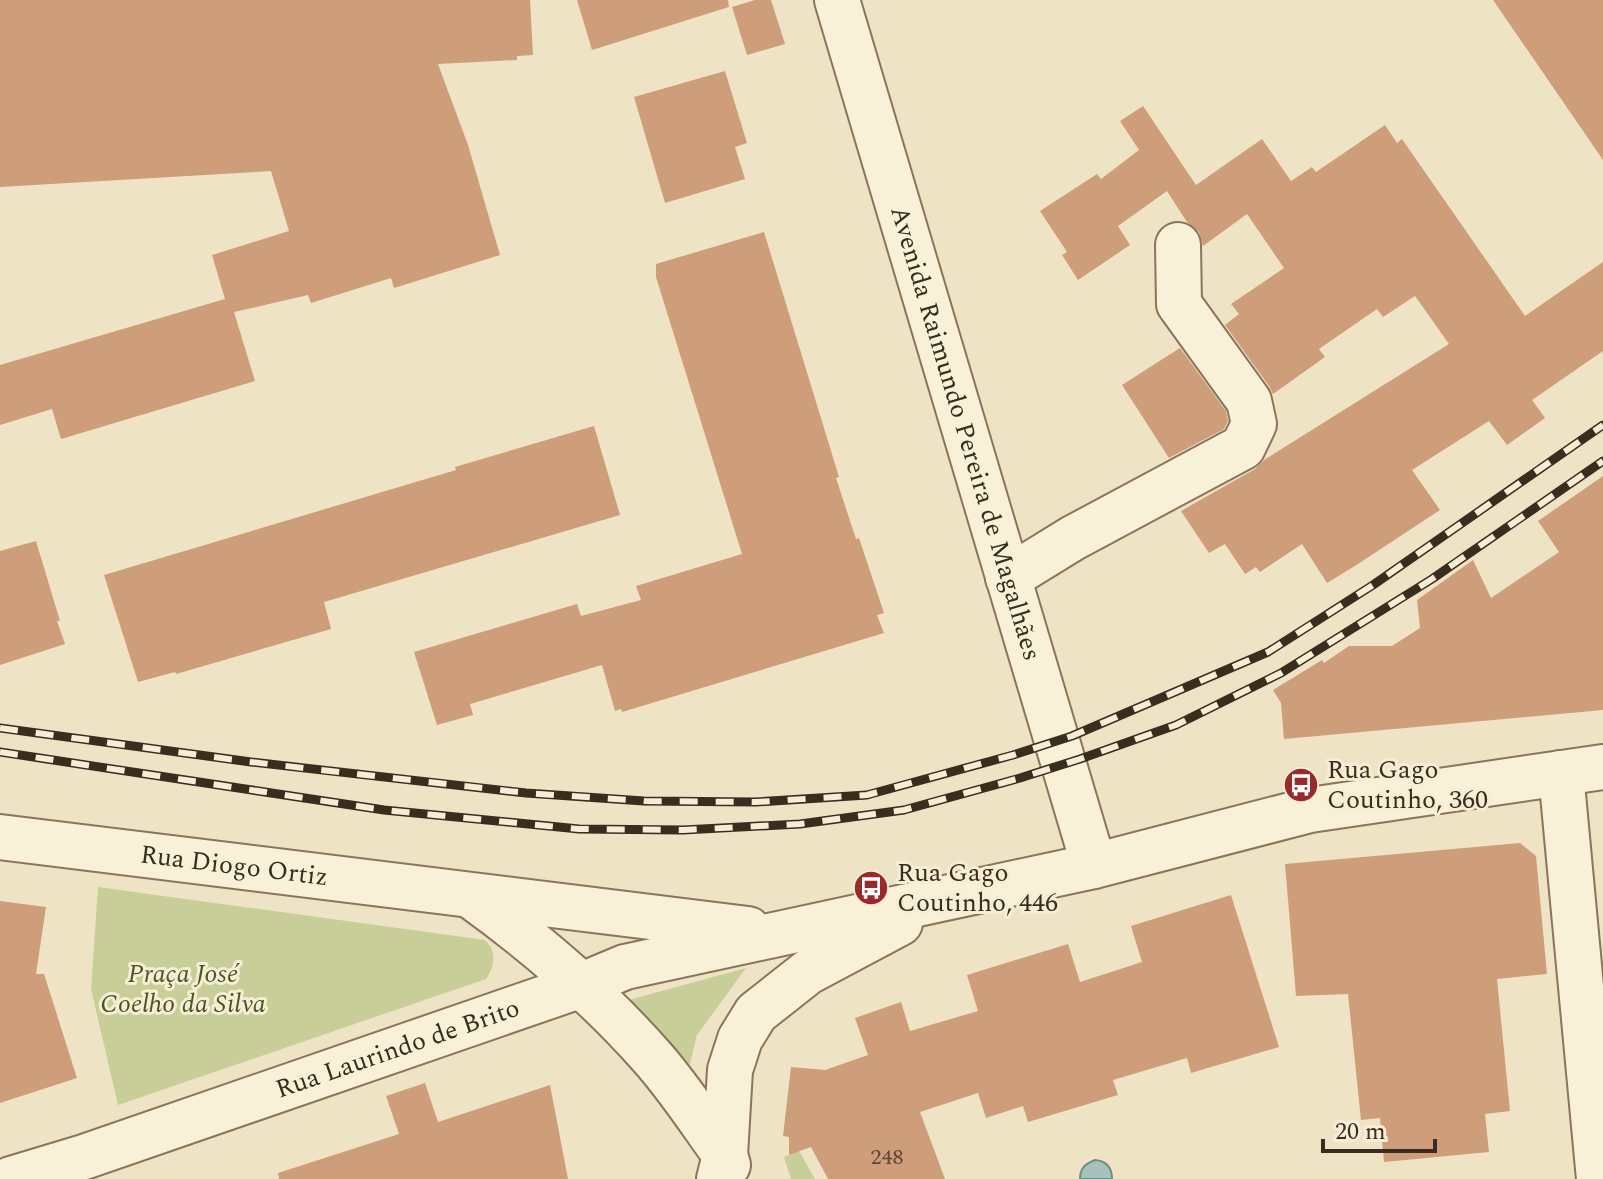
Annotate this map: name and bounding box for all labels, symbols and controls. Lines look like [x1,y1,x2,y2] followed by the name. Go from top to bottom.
[879,201,1052,665] street label: Avenida Raimundo Pereira de Magalhães
[1327,750,1488,820] place label: Rua Gago Coutinho, 360
[1282,766,1320,804] bus stop icon: Rua Gago Coutinho, 360
[138,834,330,897] street label: Rua Diogo Ortiz
[897,853,1058,923] place label: Rua Gago Coutinho, 446
[852,869,890,907] bus stop icon: Rua Gago Coutinho, 446
[100,954,266,1024] park label: Praça José Coelho da Silva
[270,988,525,1109] street label: Rua Laurindo de Brito
[1323,1103,1435,1153] scale bar
[1335,1114,1386,1150] text: 20 m
[870,1141,904,1174] house number: 248

